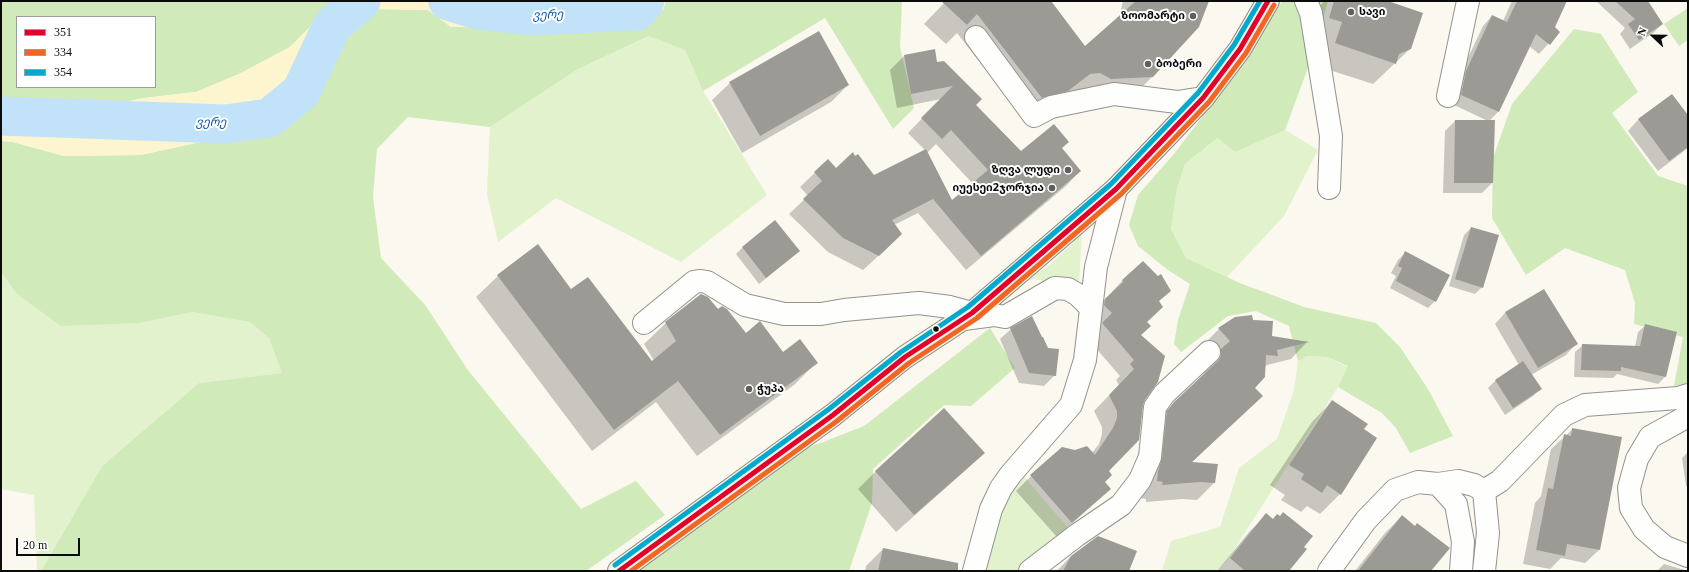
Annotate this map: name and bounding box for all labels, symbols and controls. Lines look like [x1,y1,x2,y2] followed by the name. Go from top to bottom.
[1359,5,1385,19] place label: სავი
[532,7,564,23] water label: ვერე
[1346,7,1356,17] marker: სავი
[1121,9,1185,23] place label: ზოომარტი
[1188,11,1198,21] marker: ზოომარტი
[16,16,156,88] legend
[1633,16,1673,56] north arrow
[54,25,72,39] text: 351
[1635,26,1649,37] text: N
[54,45,72,59] text: 334
[1156,57,1202,71] place label: ბობერი
[1143,59,1153,69] marker: ბობერი
[54,65,72,79] text: 354
[196,116,226,130] water label: ვერე
[992,163,1060,177] place label: ზღვა ლუდი
[1063,165,1073,175] marker: ზღვა ლუდი
[953,181,1044,195] place label: იუესეი2ჯორჯია
[1047,183,1057,193] marker: იუესეი2ჯორჯია
[931,324,941,334] unlabelled marker
[757,382,784,396] place label: ჭუპა
[744,384,754,394] marker: ჭუპა
[18,530,82,556] scale bar
[23,538,47,552] text: 20 m

